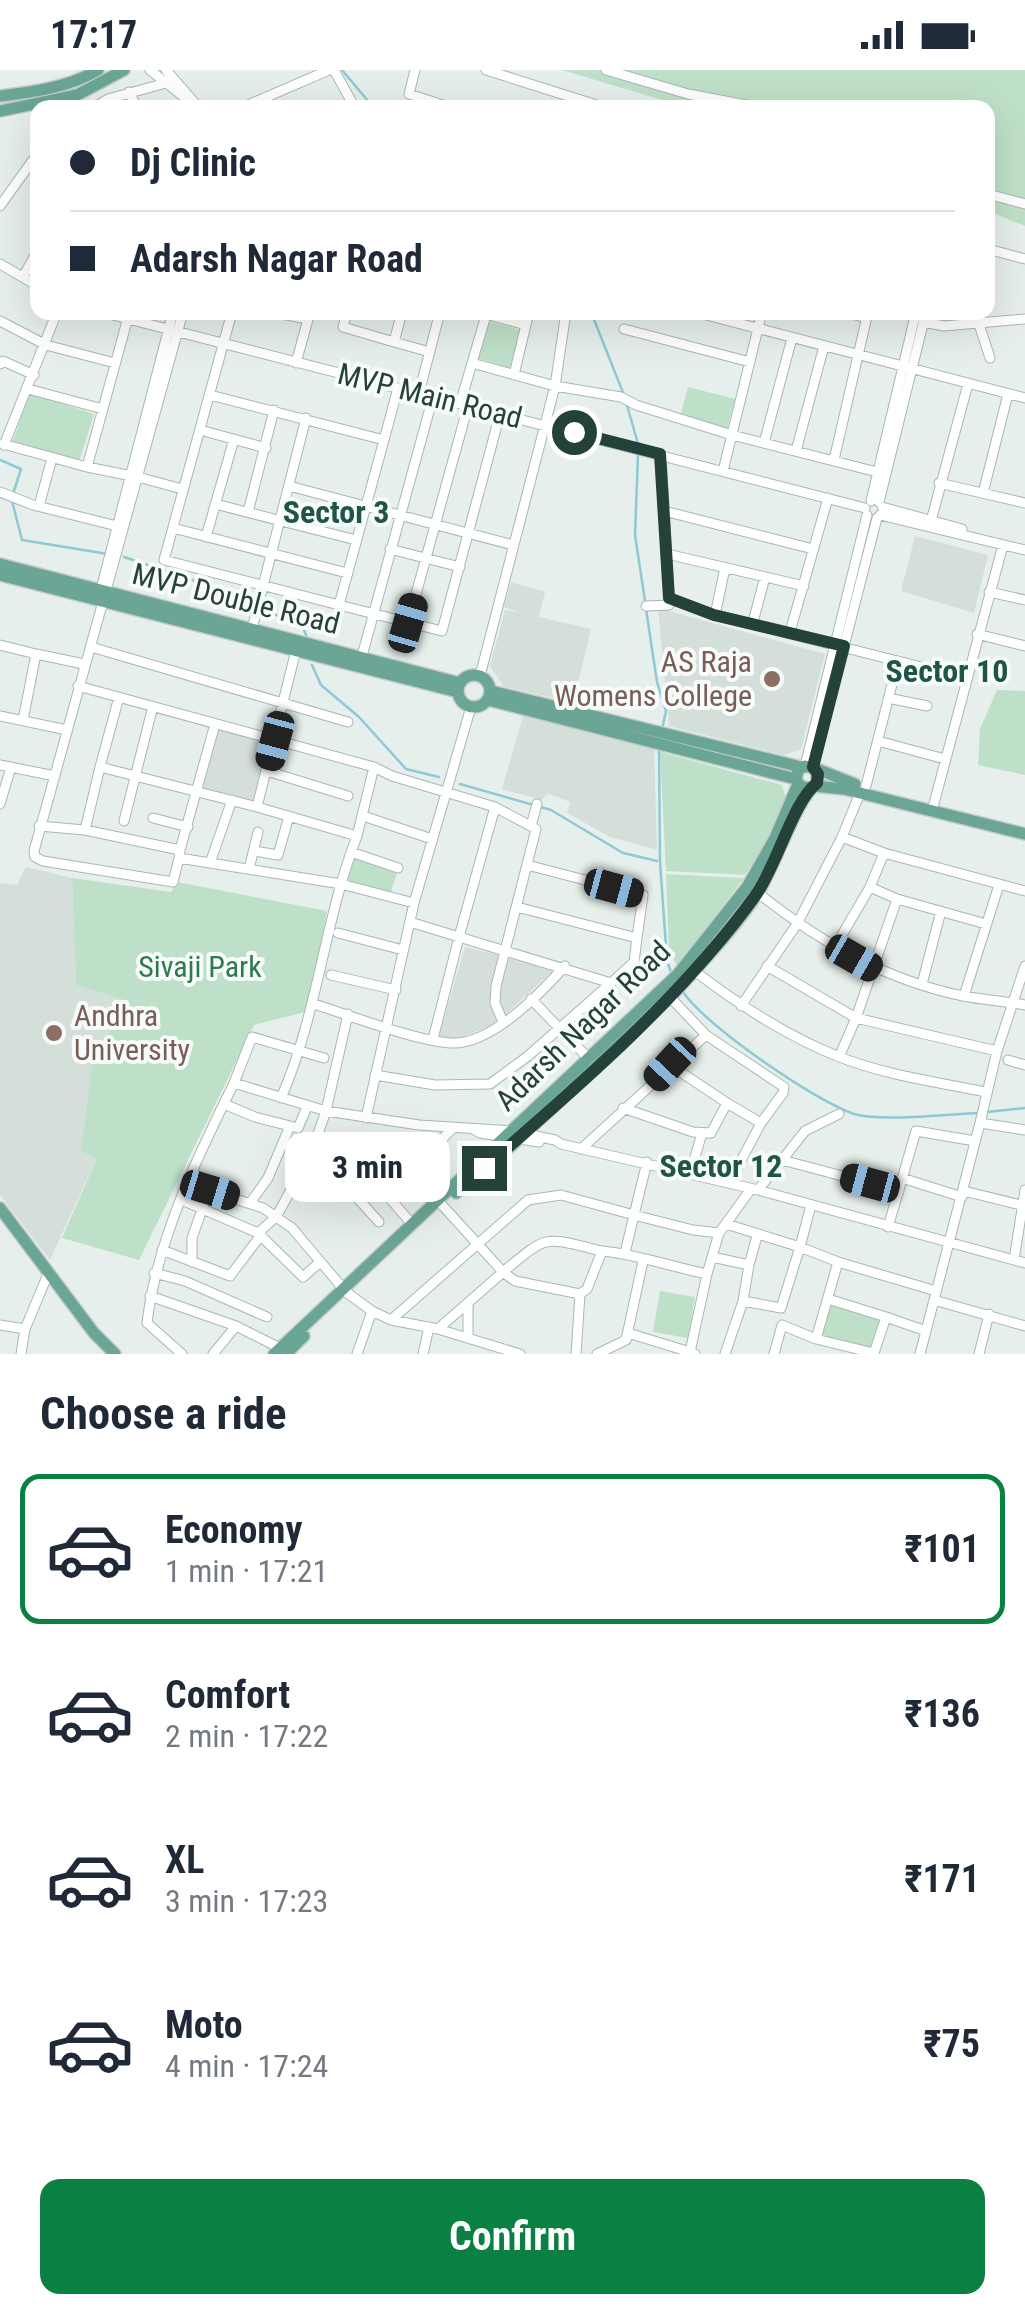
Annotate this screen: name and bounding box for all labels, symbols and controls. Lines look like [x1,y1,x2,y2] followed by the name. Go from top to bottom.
[50,13,137,57] text: 17:17
[130,141,256,185] text: Dj Clinic
[130,237,423,281] text: Adarsh Nagar Road
[334,356,526,435] street label: MVP Main Road
[552,410,597,455] route start
[283,493,389,531] district label: Sector 3
[129,556,343,641] street label: MVP Double Road
[385,590,431,656] car
[554,644,752,713] place label: AS Raja Womens College
[886,652,1008,690] district label: Sector 10
[761,668,783,690] marker: AS Raja Womens College
[253,708,297,774] car
[581,866,647,910] car
[821,930,887,986] car
[488,933,677,1118] street label: Adarsh Nagar Road
[138,949,262,984] park label: Sivaji Park
[74,998,190,1067] place label: Andhra University
[43,1022,65,1044] marker: Andhra University
[639,1032,701,1096] car
[284,1133,449,1203] callout: 3 min
[462,1146,507,1191] route end
[660,1147,782,1185] district label: Sector 12
[332,1148,403,1186] text: 3 min
[837,1161,903,1205] car
[177,1167,243,1213] car
[40,1387,287,1440] text: Choose a ride
[45,1504,135,1594] icon: car
[165,1508,302,1552] text: Economy
[904,1527,980,1571] text: ₹101
[165,1552,328,1590] text: 1 min · 17:21
[45,1669,135,1759] icon: car
[165,1673,290,1717] text: Comfort
[904,1692,980,1736] text: ₹136
[165,1717,328,1755] text: 2 min · 17:22
[45,1834,135,1924] icon: car
[165,1838,204,1882] text: XL
[904,1857,980,1901] text: ₹171
[165,1882,328,1920] text: 3 min · 17:23
[45,1999,135,2089] icon: car
[165,2003,243,2047] text: Moto
[924,2022,980,2066] text: ₹75
[165,2047,328,2085] text: 4 min · 17:24
[40,2179,985,2294] button: Confirm

